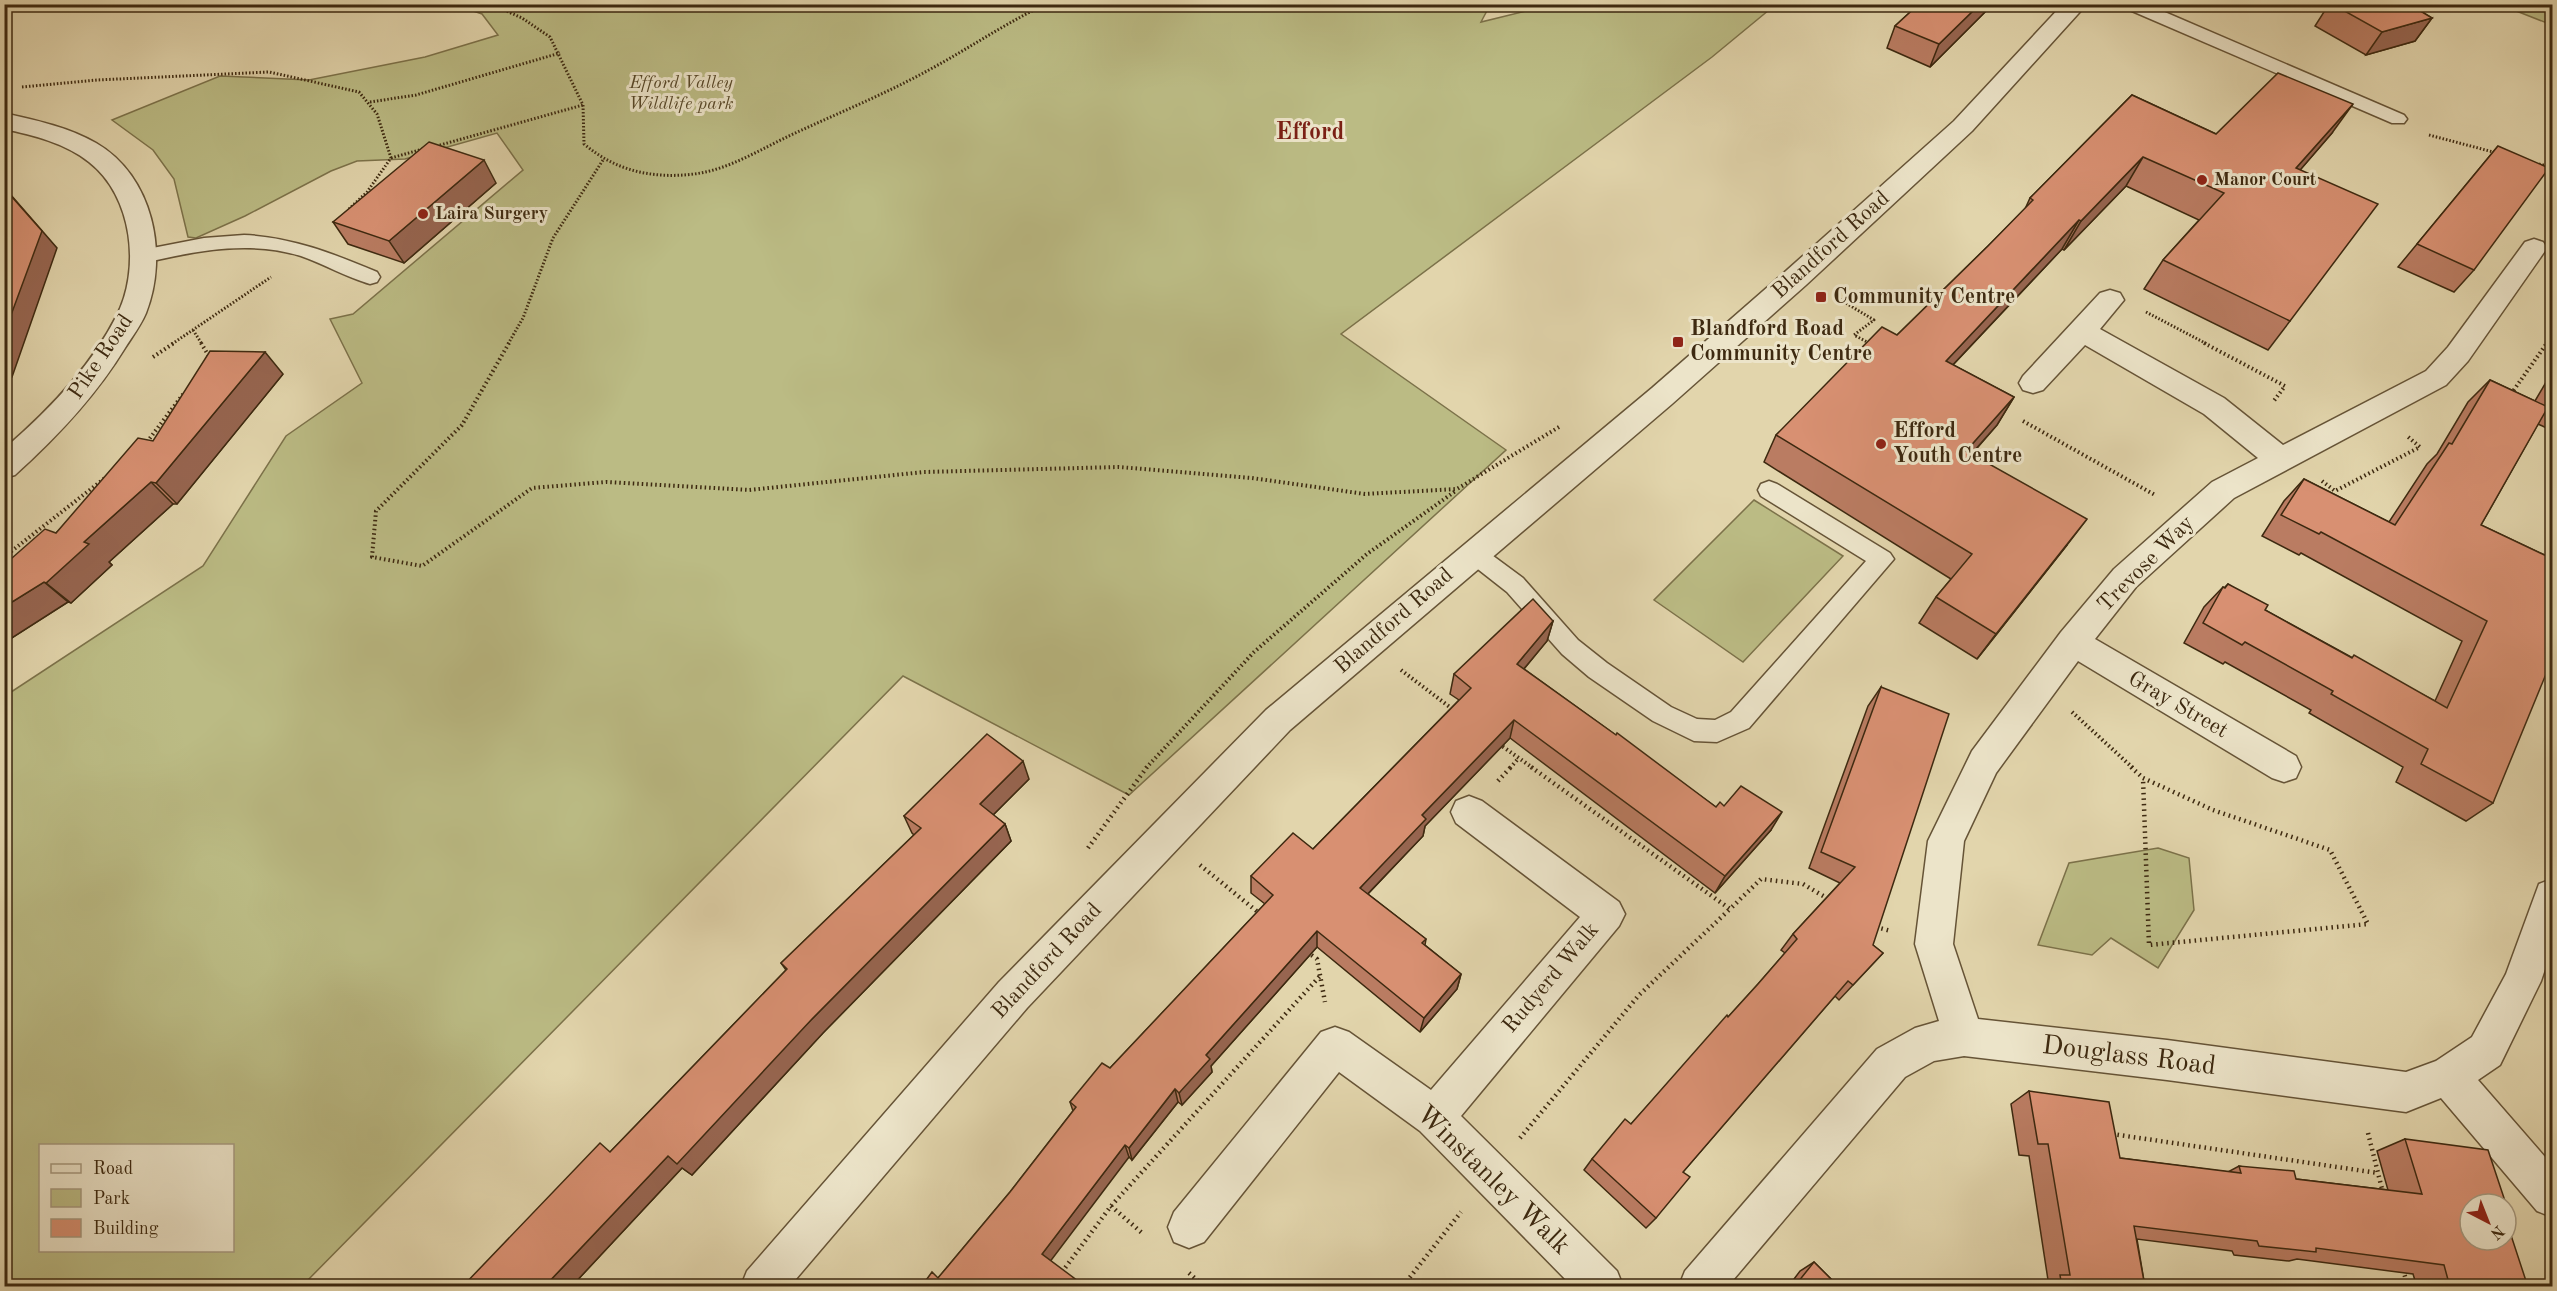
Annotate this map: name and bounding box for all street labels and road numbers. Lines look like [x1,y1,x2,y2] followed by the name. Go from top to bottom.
[1768,187,1894,303] street label: Blandford Road
[65,310,137,404] street label: Pike Road
[2094,511,2199,616] street label: Trevose Way
[1330,564,1458,678] street label: Blandford Road
[2124,668,2232,742] street label: Gray Street
[988,899,1106,1023] street label: Blandford Road
[1499,919,1603,1037] street label: Rudyerd Walk
[2040,1032,2218,1080] street label: Douglass Road
[1411,1100,1575,1260] street label: Winstanley Walk

